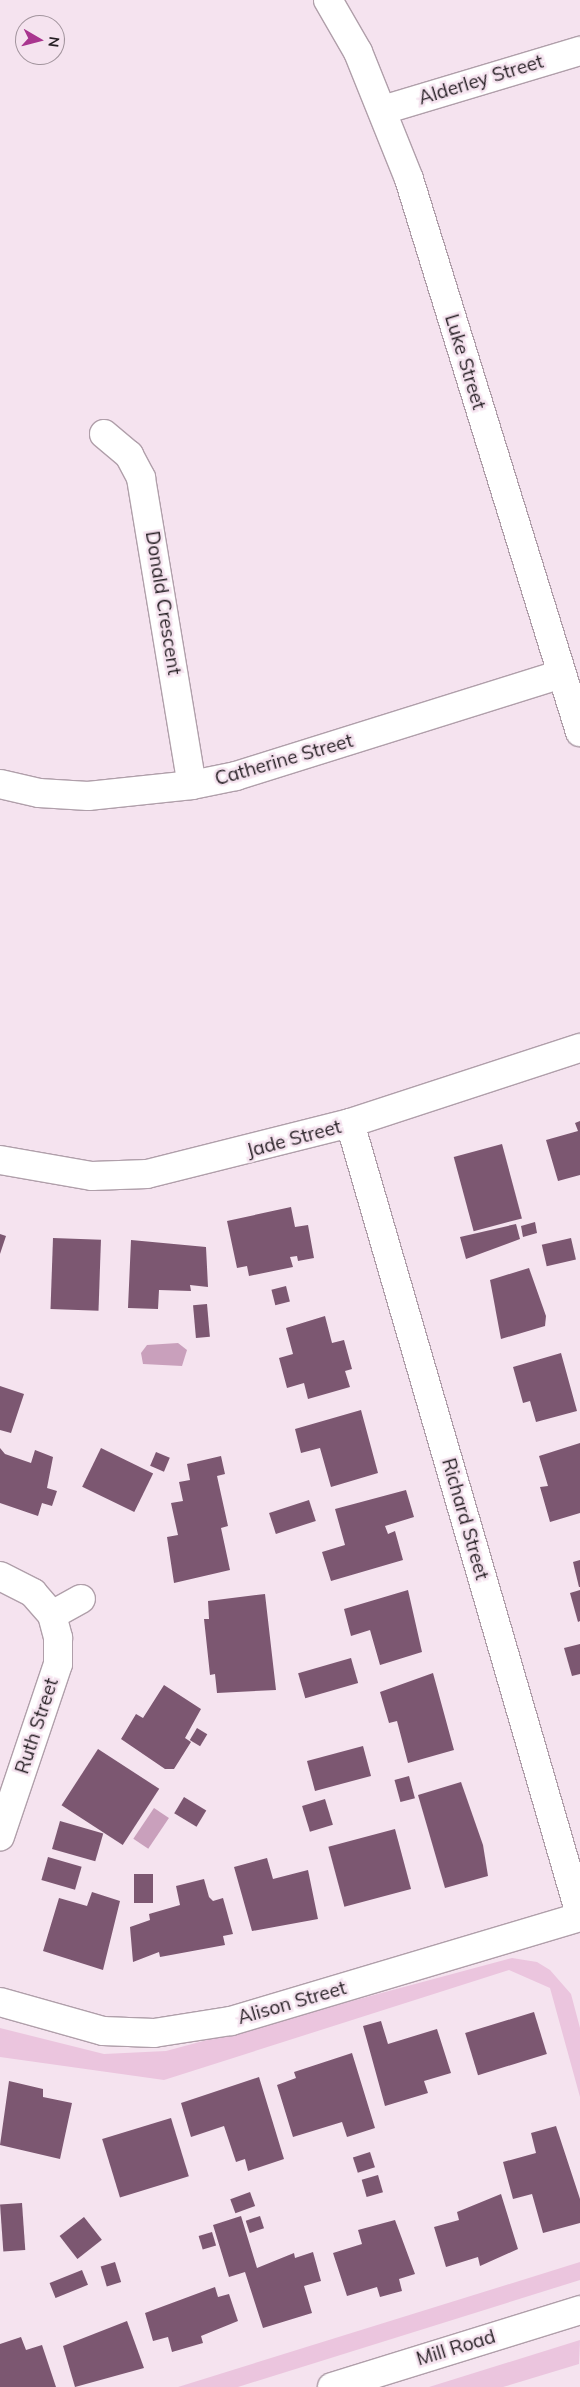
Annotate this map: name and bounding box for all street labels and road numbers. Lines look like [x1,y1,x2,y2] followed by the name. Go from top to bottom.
[416,50,546,110] street label: Alderley Street
[440,312,490,412] street label: Luke Street
[140,529,186,677] street label: Donald Crescent
[212,729,356,791] street label: Catherine Street
[244,1115,344,1163] street label: Jade Street
[437,1456,493,1582] street label: Richard Street
[11,1675,63,1777] street label: Ruth Street
[235,1977,349,2029] street label: Alison Street
[414,2325,498,2371] street label: Mill Road

